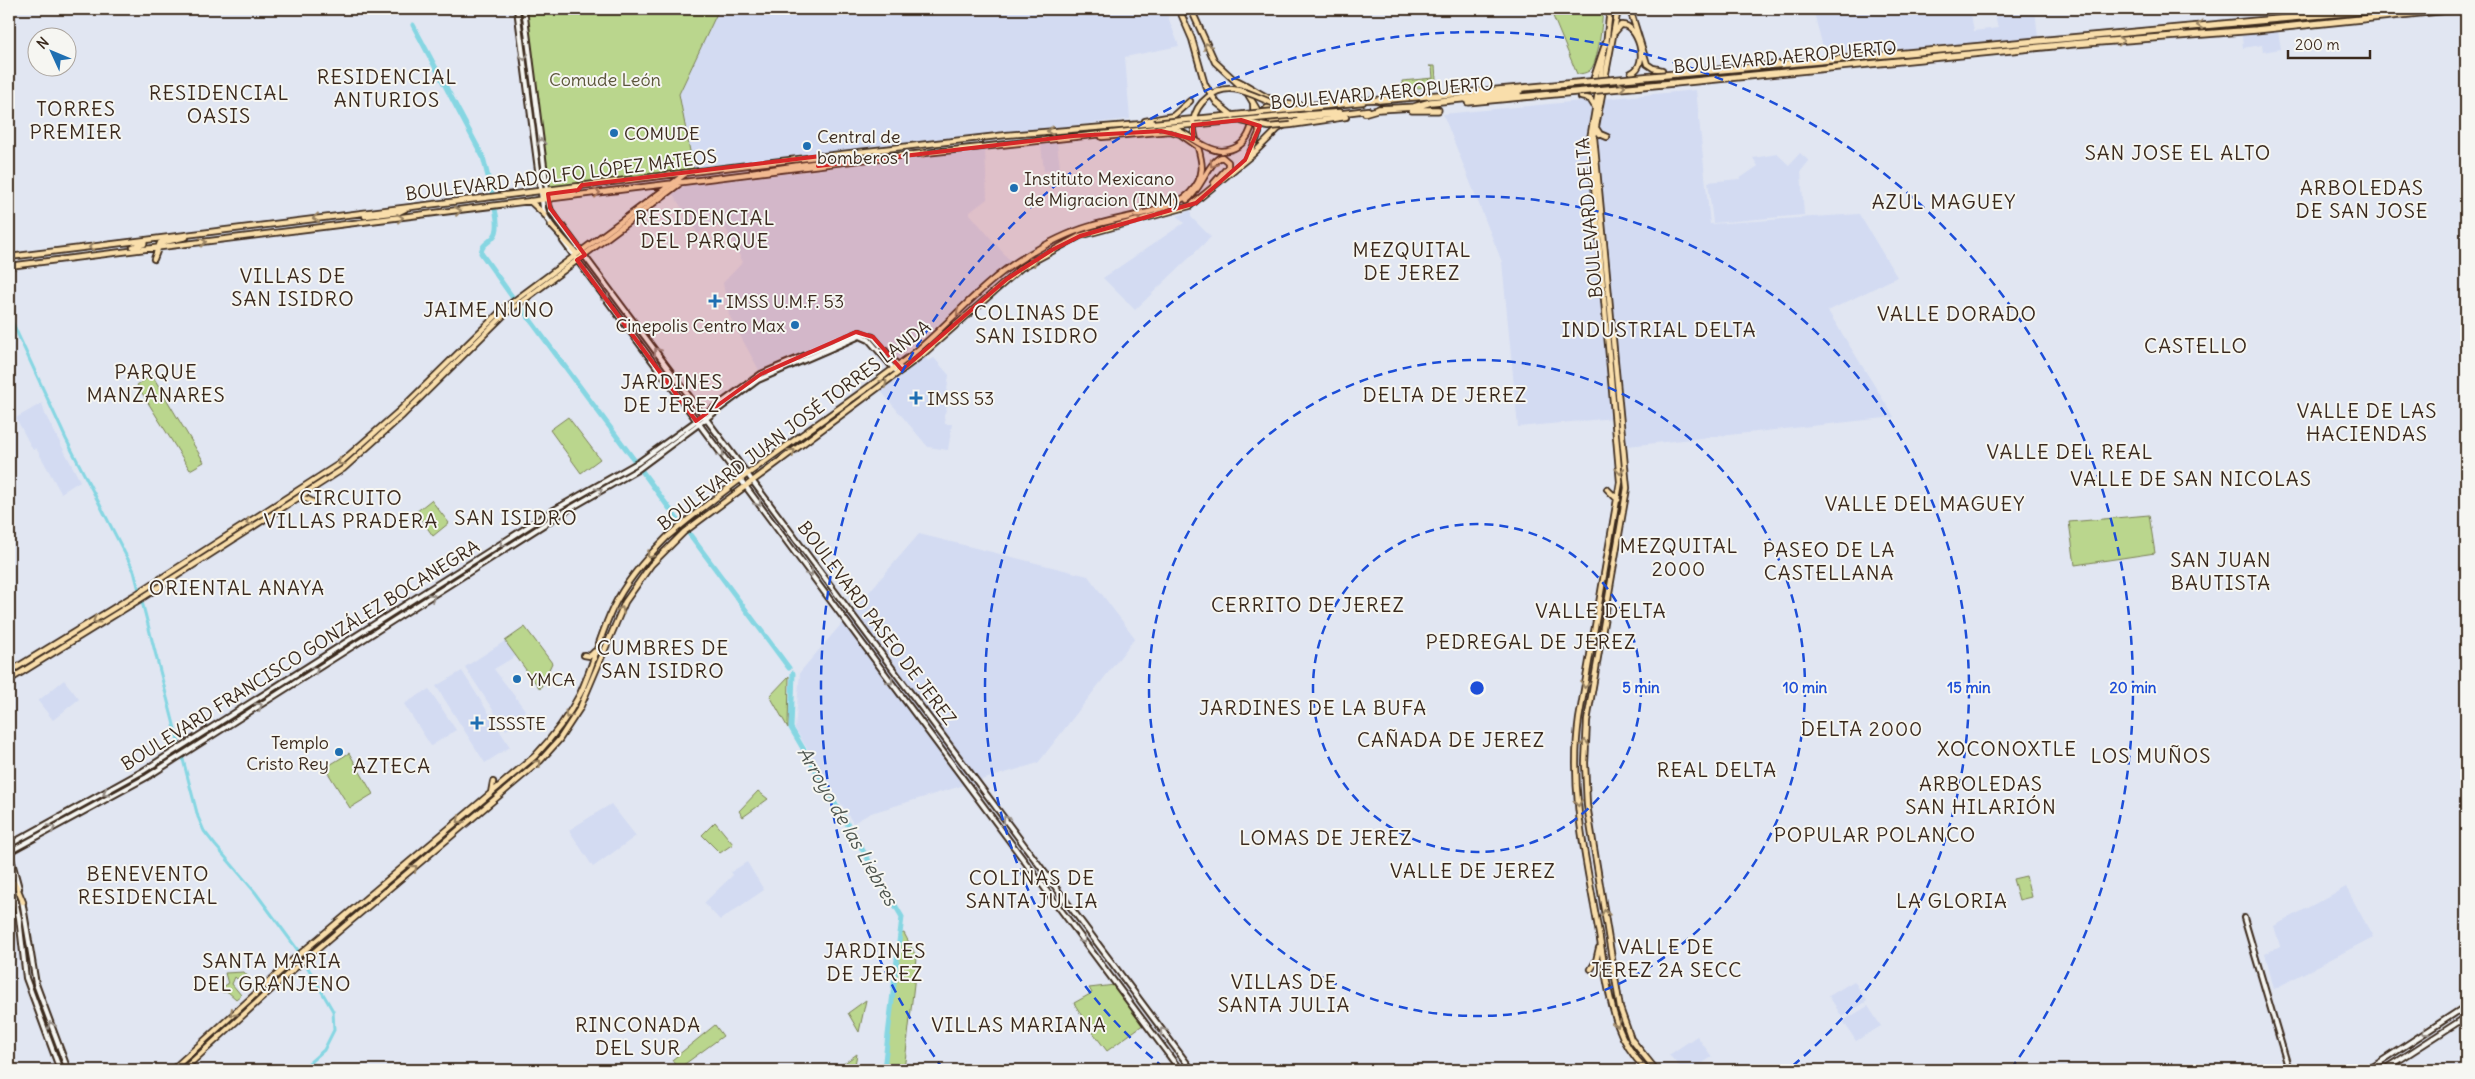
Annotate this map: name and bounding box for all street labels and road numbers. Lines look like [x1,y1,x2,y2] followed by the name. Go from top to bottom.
[1672,36,1898,78] street label: BOULEVARD AEROPUERTO
[1269,72,1495,114] street label: BOULEVARD AEROPUERTO
[1571,137,1607,299] street label: BOULEVARD DELTA
[404,144,718,206] street label: BOULEVARD ADOLFO LÓPEZ MATEOS
[653,315,935,535] street label: BOULEVARD JUAN JOSÉ TORRES LANDA
[793,516,961,730] street label: BOULEVARD PASEO DE JEREZ
[117,534,483,776] street label: BOULEVARD FRANCISCO GONZÁLEZ BOCANEGRA

